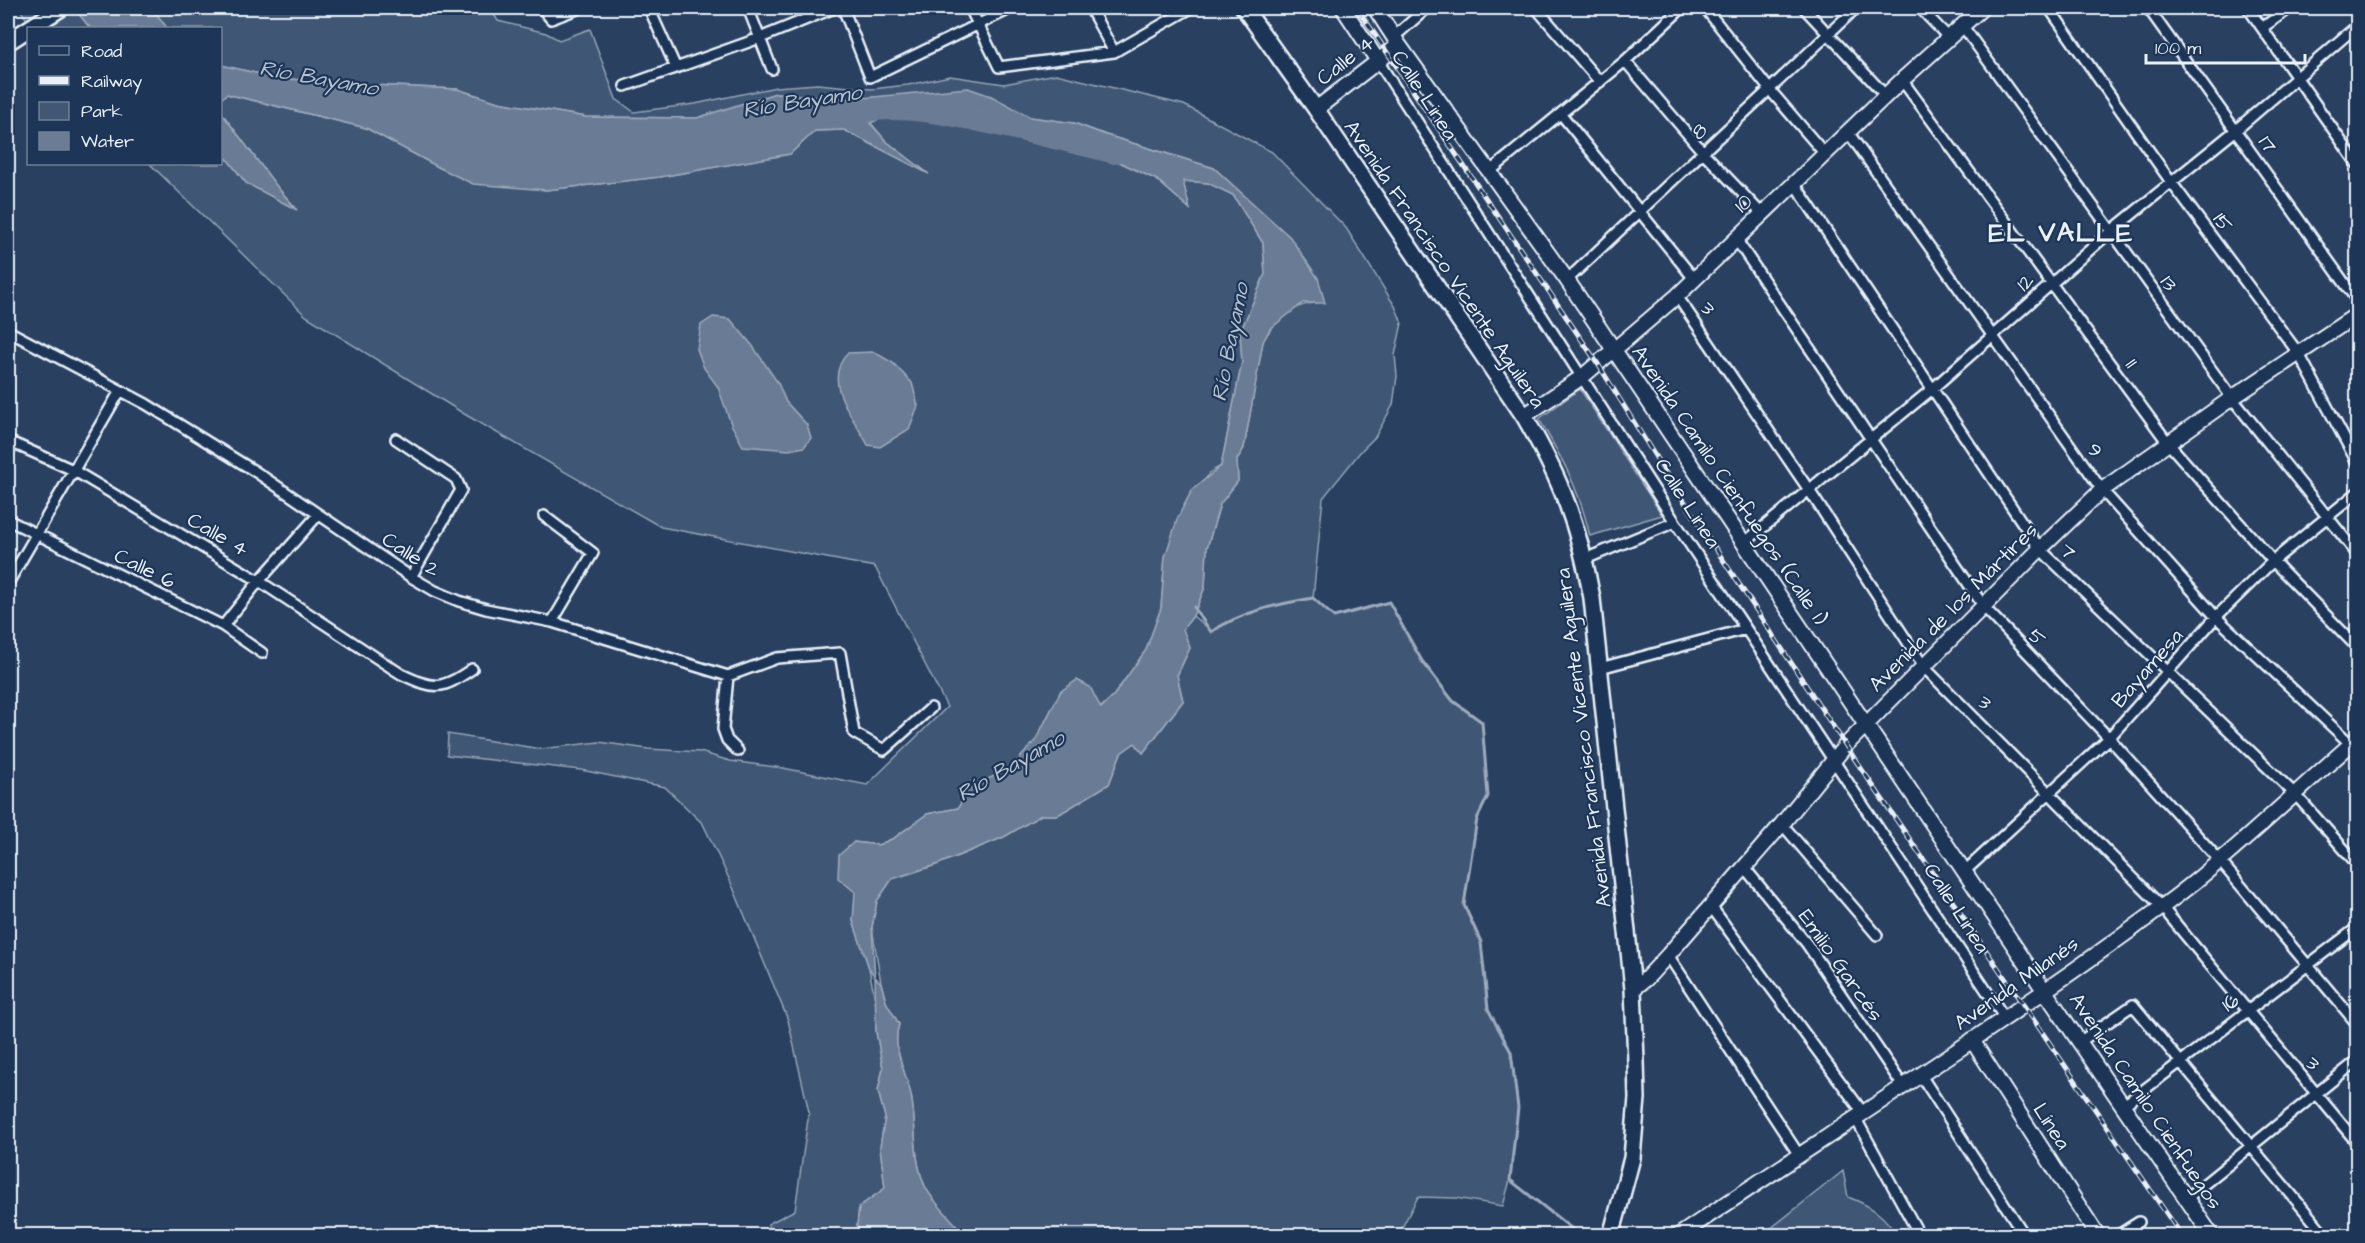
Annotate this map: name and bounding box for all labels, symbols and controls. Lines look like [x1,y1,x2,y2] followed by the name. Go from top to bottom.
[27,27,222,165] legend
[2146,27,2305,65] scale bar
[1310,29,1380,92] street label: Calle 4
[2155,36,2201,61] text: 100 m
[81,39,122,64] text: Road
[1385,45,1465,146] street label: Calle Linea
[257,53,382,105] water label: Río Bayamo
[81,69,142,95] text: Railway
[741,77,866,127] water label: Río Bayamo
[81,99,123,124] text: Park
[1335,114,1552,415] street label: Avenida Francisco Vicente Aguilera
[1684,116,1714,147] street label: 8
[81,129,134,154] text: Water
[2251,130,2284,159] street label: 17
[1728,187,1759,219] street label: 10
[2206,207,2240,238] street label: 15
[1988,214,2134,252] district label: EL VALLE
[2010,267,2041,298] street label: 12
[2153,269,2184,297] street label: 13
[1204,279,1258,404] water label: Río Bayamo
[1693,296,1723,321] street label: 3
[1623,340,1834,632] street label: Avenida Camilo Cienfuegos (Calle 1)
[2118,352,2145,374] street label: 11
[2079,437,2110,464] street label: 9
[1648,453,1728,554] street label: Calle Linea
[182,505,254,564] street label: Calle 4
[1862,516,2044,698] street label: Avenida de los Mártires
[376,525,445,584] street label: Calle 2
[2053,536,2082,566] street label: 7
[109,541,180,596] street label: Calle 6
[1548,566,1621,909] street label: Avenida Francisco Vicente Aguilera
[2021,622,2052,653] street label: 5
[2105,622,2192,716] street label: Bayamesa
[1971,688,1999,717] street label: 3
[951,722,1072,811] water label: Río Bayamo
[1917,858,1997,959] street label: Calle Linea
[1791,903,1890,1027] street label: Emilio Garcés
[1948,930,2084,1037] street label: Avenida Milanés
[2215,986,2245,1019] street label: 16
[2060,987,2229,1216] street label: Avenida Camilo Cienfuegos
[2298,1050,2327,1077] street label: 3
[2026,1097,2078,1156] street label: Línea

